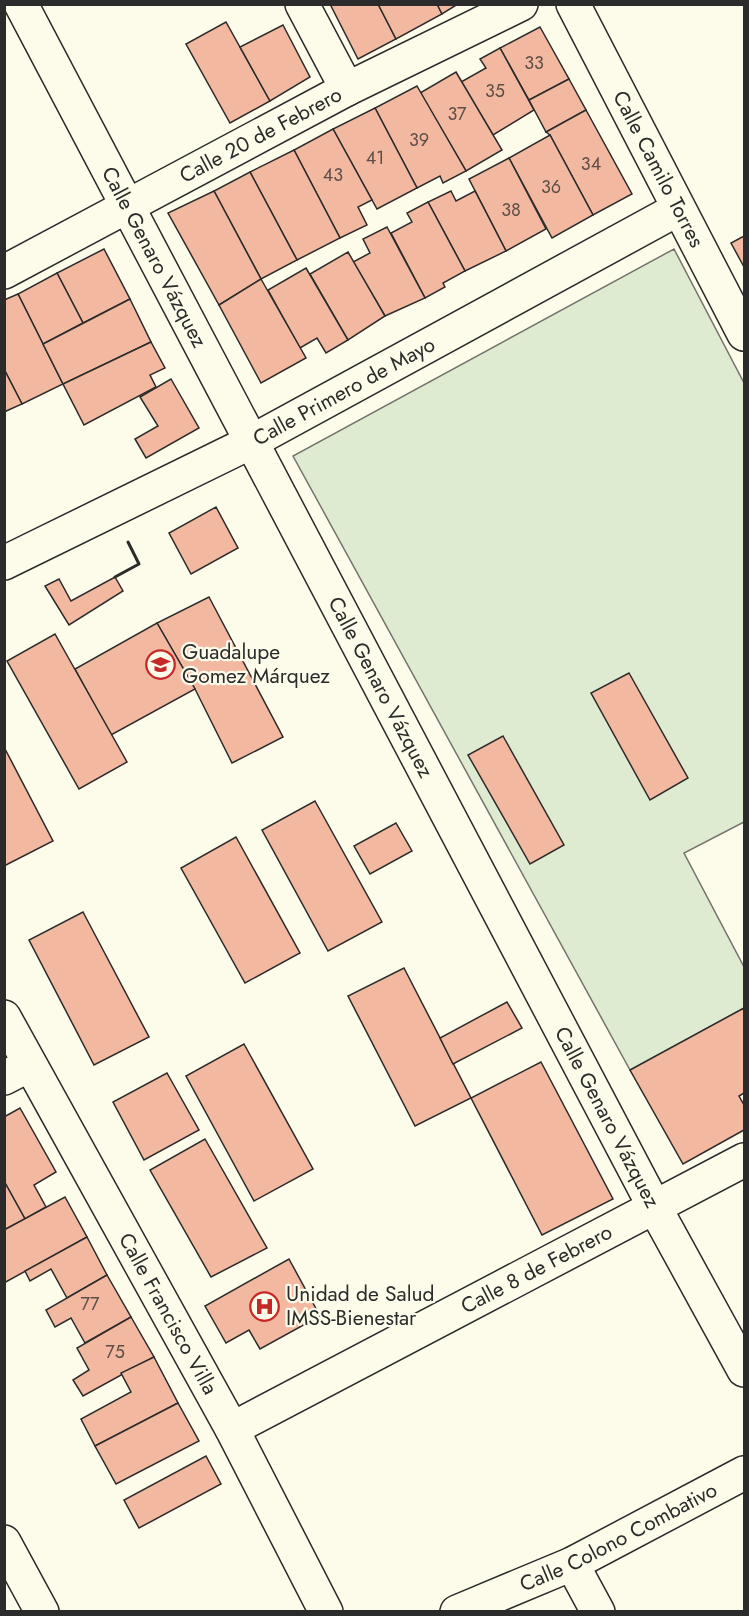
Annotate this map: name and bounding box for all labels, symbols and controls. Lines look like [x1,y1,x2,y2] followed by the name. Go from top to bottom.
[524,50,544,76] house number: 33
[485,78,505,104] house number: 35
[174,79,347,191] street label: Calle 20 de Febrero
[605,86,712,253] street label: Calle Camilo Torres
[447,101,467,127] house number: 37
[409,127,429,153] house number: 39
[366,145,384,171] house number: 41
[581,151,601,177] house number: 34
[94,161,214,353] street label: Calle Genaro Vázquez
[323,162,343,188] house number: 43
[541,174,561,200] house number: 36
[501,197,521,223] house number: 38
[247,329,441,453] street label: Calle Primero de Mayo
[321,591,441,783] street label: Calle Genaro Vázquez
[182,637,330,691] place label: Guadalupe Gomez Márquez
[145,648,177,680] school or university icon: Guadalupe Gomez Márquez
[547,1021,667,1213] street label: Calle Genaro Vázquez
[456,1217,617,1321] street label: Calle 8 de Febrero
[111,1227,225,1400] street label: Calle Francisco Villa
[286,1279,435,1333] place label: Unidad de Salud IMSS-Bienestar
[249,1290,281,1322] hospital icon: Unidad de Salud IMSS-Bienestar
[81,1291,100,1317] house number: 77
[105,1339,125,1365] house number: 75
[515,1475,722,1599] street label: Calle Colono Combativo

